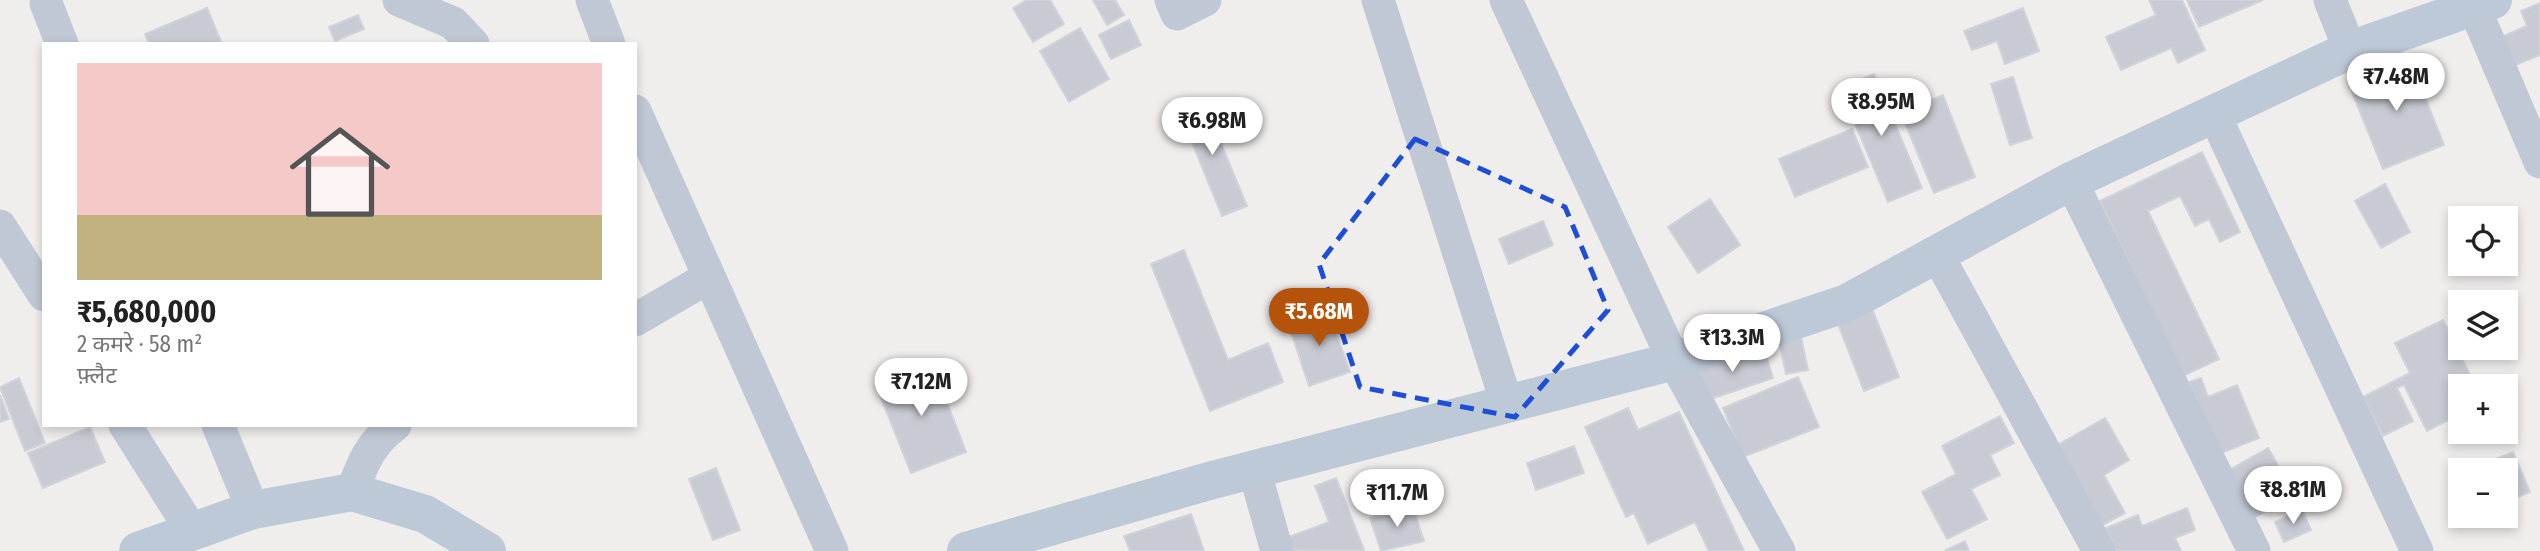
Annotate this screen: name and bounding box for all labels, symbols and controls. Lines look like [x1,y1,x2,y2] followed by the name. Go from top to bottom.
[2339,54,2453,113] pin: ₹7.48M
[2363,62,2429,90] text: ₹7.48M
[1824,78,1938,138] pin: ₹8.95M
[1847,87,1915,115] text: ₹8.95M
[1155,97,1269,157] pin: ₹6.98M
[1178,106,1246,134] text: ₹6.98M
[277,109,403,235] icon: home
[2448,206,2518,528] map controls
[2448,206,2518,276] button: locate
[1262,288,1376,348] pin: ₹5.68M
[2448,290,2518,360] button: layers
[77,294,216,330] text: ₹5,680,000
[1285,297,1353,325] text: ₹5.68M
[1675,314,1789,374] pin: ₹13.3M
[1700,323,1764,351] text: ₹13.3M
[77,330,202,358] text: 2 कमरे · 58 m²
[864,358,978,418] pin: ₹7.12M
[77,361,117,389] text: फ़्लैट
[891,367,951,395] text: ₹7.12M
[2448,374,2518,444] button: +
[2448,458,2518,528] button: −
[2236,466,2350,526] pin: ₹8.81M
[1340,470,1454,529] pin: ₹11.7M
[2260,475,2326,503] text: ₹8.81M
[1366,478,1428,506] text: ₹11.7M

